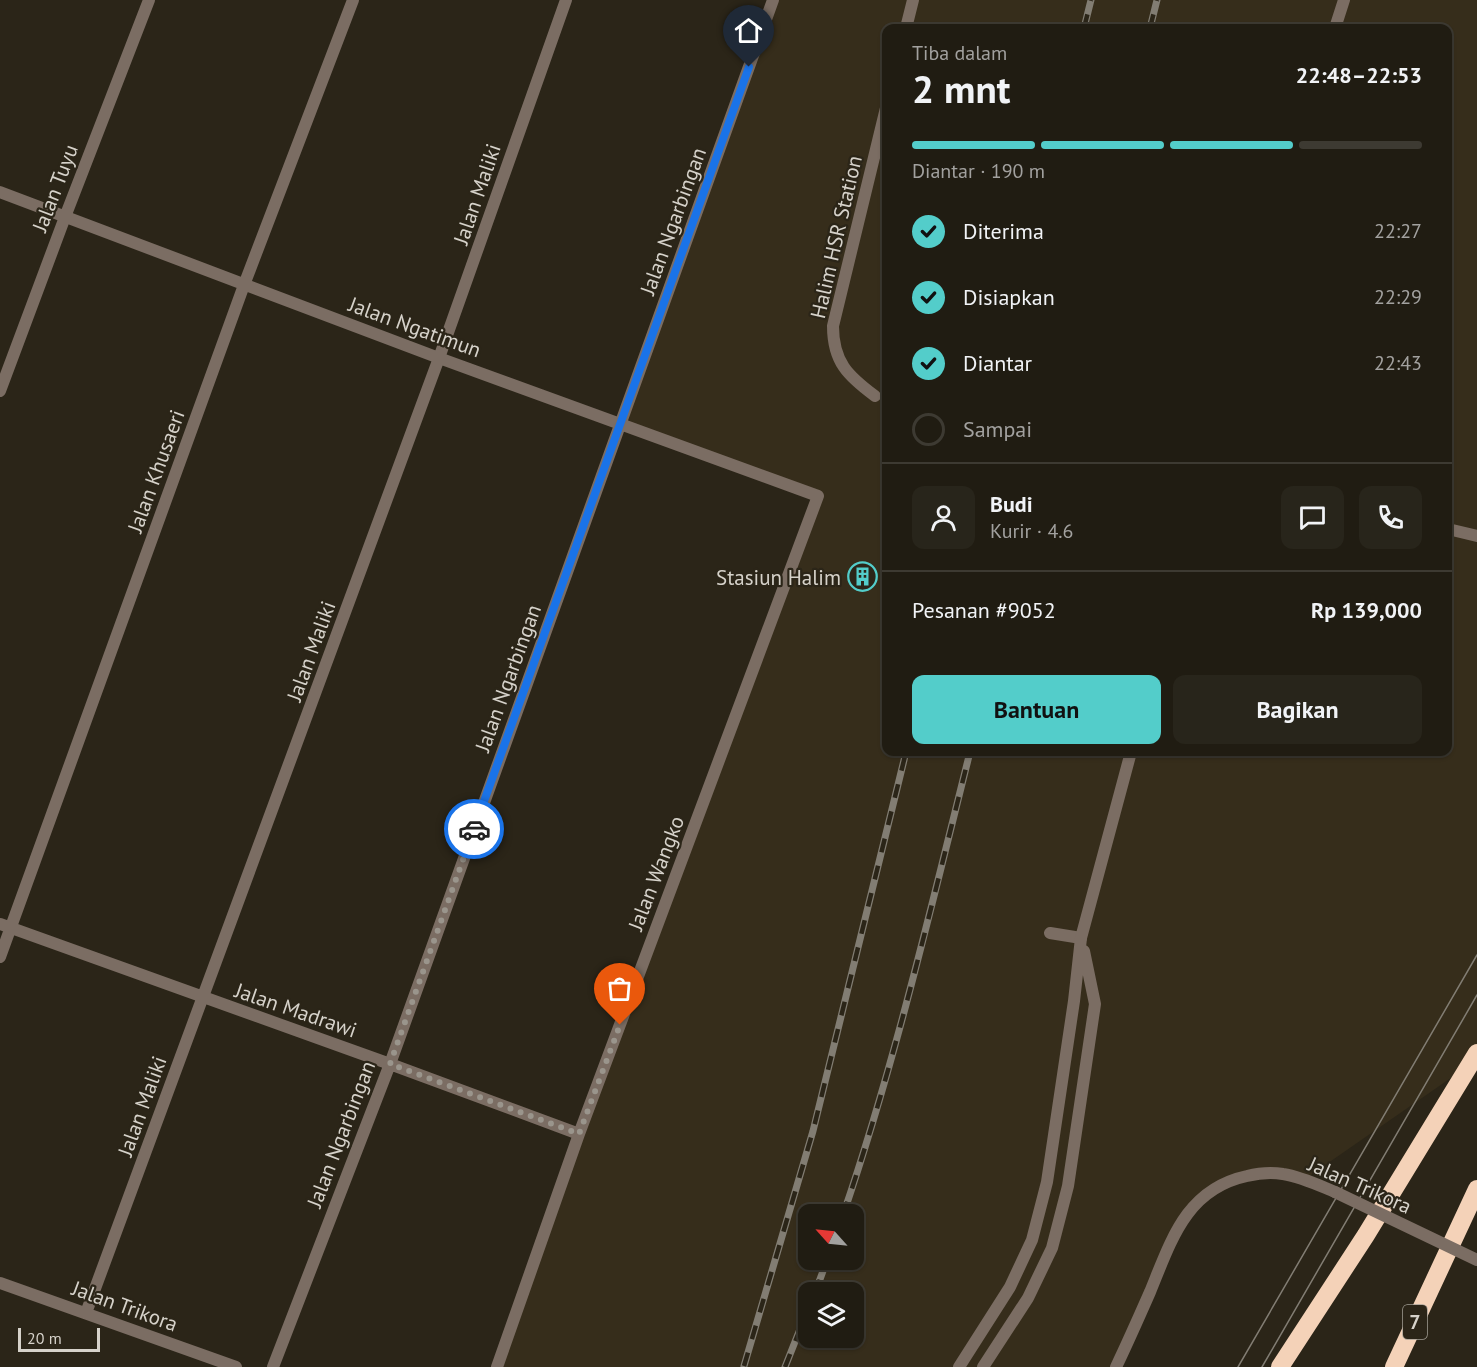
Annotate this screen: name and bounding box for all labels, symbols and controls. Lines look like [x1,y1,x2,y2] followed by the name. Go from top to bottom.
[723,5,774,67] pin
[732,14,765,47] icon: home
[912,40,1007,66] text: Tiba dalam
[1296,61,1422,89] text: 22:48–22:53
[912,63,1010,114] text: 2 mnt
[26,140,84,236] street label: Jalan Tuyu
[447,140,507,249] street label: Jalan Maliki
[634,144,712,299] street label: Jalan Ngarbingan
[804,153,868,321] street label: Halim HSR Station
[912,158,1045,184] text: Diantar · 190 m
[912,215,945,248] icon: check
[963,217,1044,245] text: Diterima
[1374,218,1422,244] text: 22:27
[912,281,945,314] icon: check
[963,283,1055,311] text: Disiapkan
[1374,284,1422,310] text: 22:29
[344,290,485,363] street label: Jalan Ngatimun
[912,347,945,380] icon: check
[963,349,1032,377] text: Diantar
[1374,350,1422,376] text: 22:43
[121,406,191,537] street label: Jalan Khusaeri
[963,415,1032,443] text: Sampai
[912,486,975,549] button: person
[1281,486,1344,549] button: chat
[1359,486,1422,549] button: phone
[990,490,1033,518] text: Budi
[990,518,1073,544] text: Kurir · 4.6
[846,561,878,593] building icon: Stasiun Halim
[716,564,841,591] place label: Stasiun Halim
[912,596,1056,624] text: Pesanan #9052
[1311,596,1422,624] text: Rp 139,000
[280,597,342,706] street label: Jalan Maliki
[469,601,547,756] street label: Jalan Ngarbingan
[912,675,1161,744] button: Bantuan
[1173,675,1422,744] button: Bagikan
[444,799,504,859] courier
[621,812,690,935] street label: Jalan Wangko
[458,813,491,846] icon: car
[594,963,645,1025] pin
[603,972,636,1005] icon: bag
[231,976,360,1043] street label: Jalan Madrawi
[111,1052,173,1161] street label: Jalan Maliki
[300,1057,381,1212] street label: Jalan Ngarbingan
[1303,1150,1416,1220] street label: Jalan Trikora
[798,1204,864,1270] north arrow
[798,1204,864,1348] map controls
[68,1274,181,1338] street label: Jalan Trikora
[798,1282,864,1348] button: layers
[1403,1305,1427,1339] road number: 7
[18,1325,100,1352] scale bar
[27,1328,62,1348] text: 20 m

